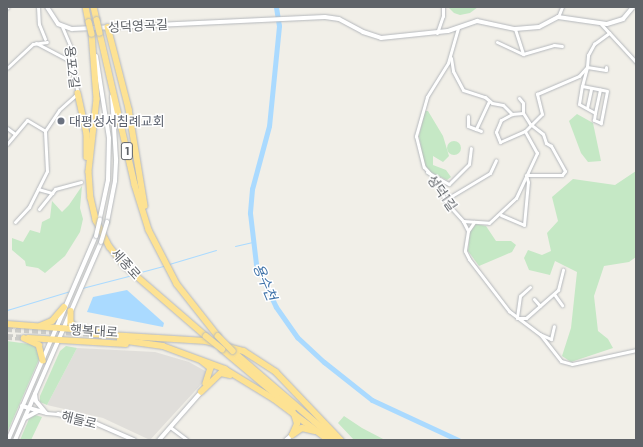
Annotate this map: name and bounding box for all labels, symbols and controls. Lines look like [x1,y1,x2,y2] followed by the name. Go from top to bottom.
[108,17,168,35] street label: 성덕영곡길
[62,45,82,89] street label: 용포2길
[69,113,165,129] place label: 대평성서침례교회
[56,116,66,126] marker: 대평성서침례교회
[120,141,134,161] road number: 1
[424,172,460,214] street label: 성덕1길
[108,245,144,283] street label: 세종로
[250,261,280,303] water label: 용수천
[70,322,118,340] street label: 행복대로
[60,408,98,432] street label: 해들로

